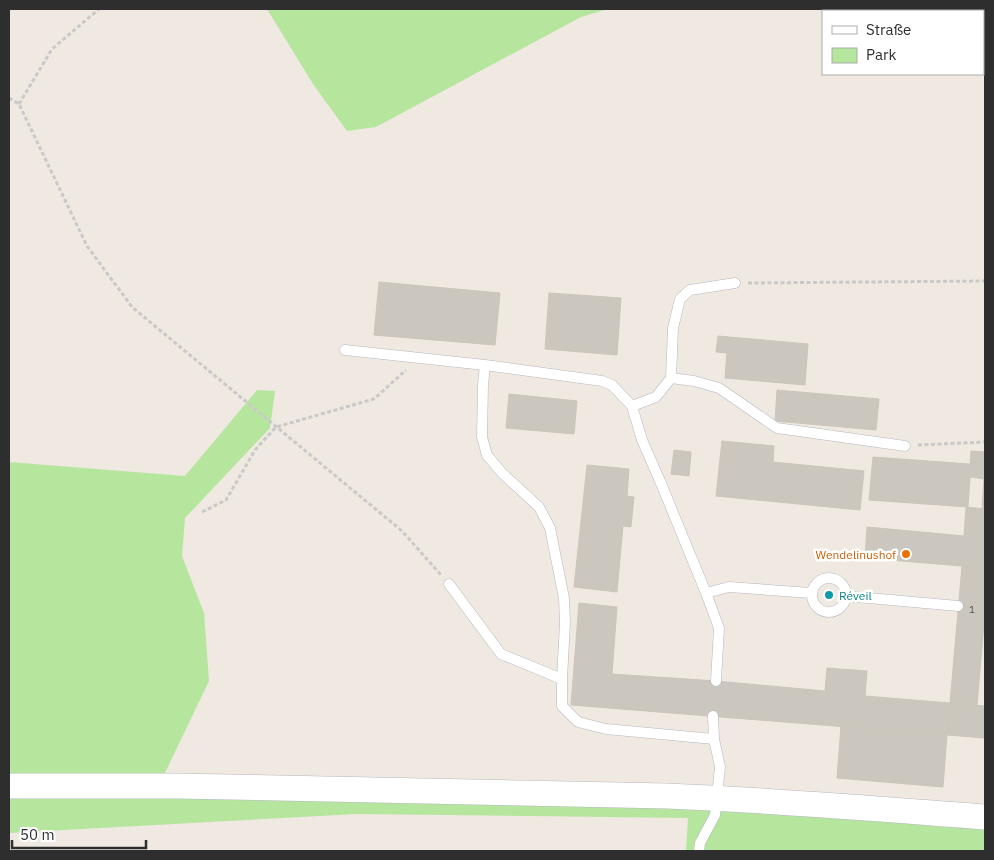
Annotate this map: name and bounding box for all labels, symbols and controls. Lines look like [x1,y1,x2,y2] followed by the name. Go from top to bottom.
[822,10,984,75] legend
[866,20,911,39] text: Straße
[866,45,896,64] text: Park
[815,547,896,562] place label: Wendelinushof
[900,548,912,560] marker: Wendelinushof
[839,588,872,603] place label: Réveil
[823,589,835,601] marker: Réveil
[969,603,975,616] house number: 1
[12,818,146,850] scale bar
[20,825,55,844] text: 50 m

